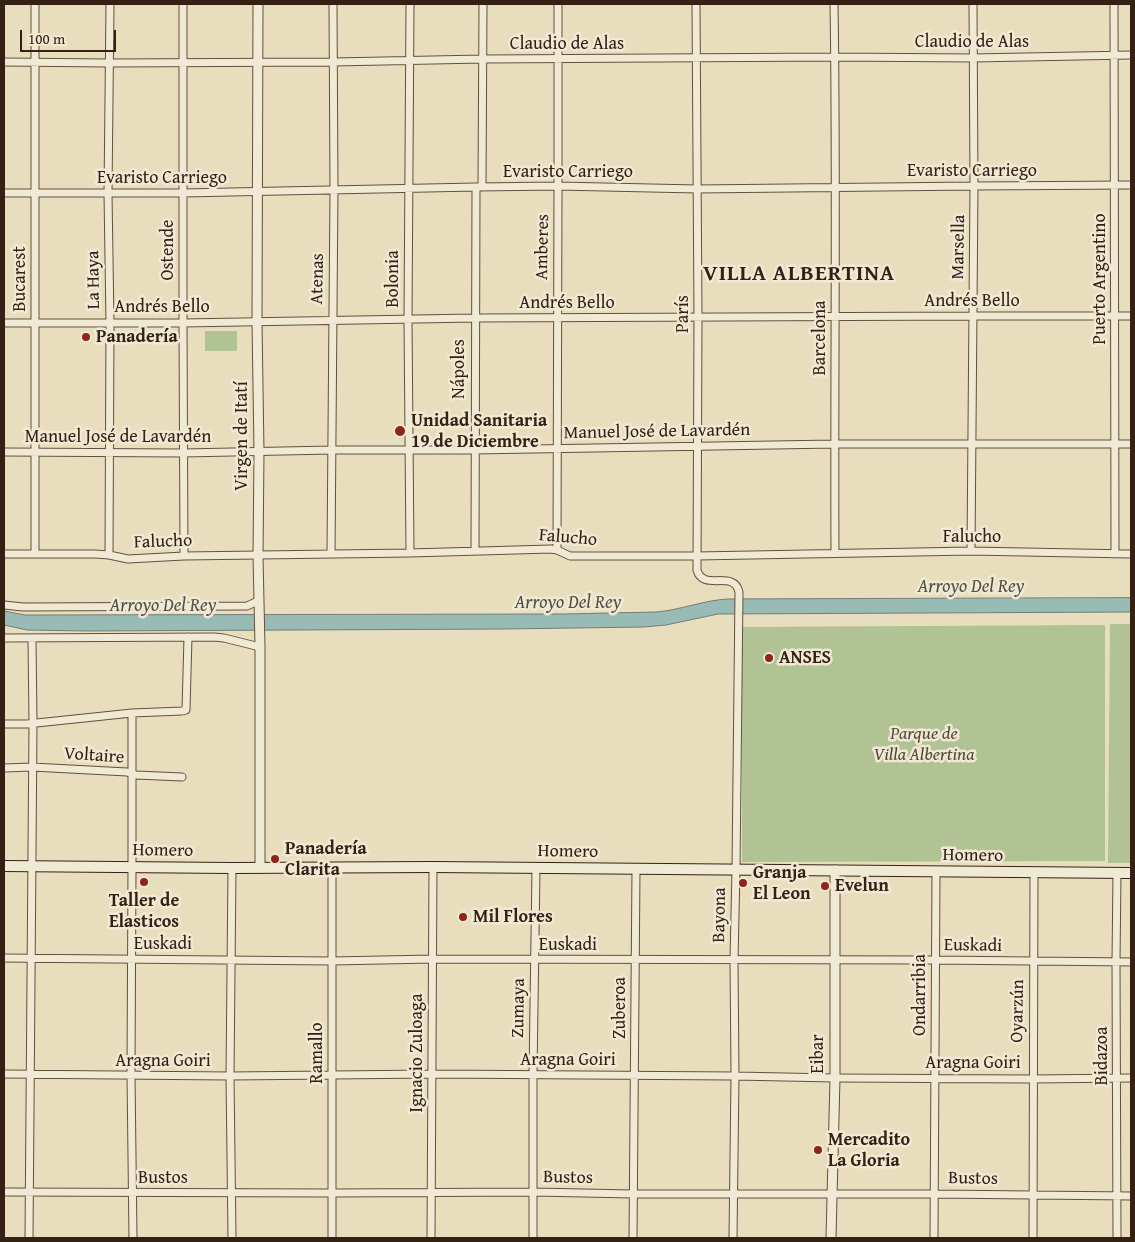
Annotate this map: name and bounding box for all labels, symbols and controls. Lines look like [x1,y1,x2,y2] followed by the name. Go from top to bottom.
[22,20,119,52] scale bar
[28,28,65,49] text: 100 m
[915,31,1029,53] street label: Claudio de Alas
[510,33,624,55] street label: Claudio de Alas
[907,160,1037,182] street label: Evaristo Carriego
[503,161,633,183] street label: Evaristo Carriego
[97,167,227,189] street label: Evaristo Carriego
[1089,213,1111,345] street label: Puerto Argentino
[532,214,554,280] street label: Amberes
[948,214,970,280] street label: Marsella
[157,219,179,281] street label: Ostende
[9,246,31,312] street label: Bucarest
[83,250,105,310] street label: La Haya
[382,250,404,308] street label: Bolonia
[307,253,329,305] street label: Atenas
[701,261,897,287] district label: VILLA ALBERTINA
[924,290,1020,312] street label: Andrés Bello
[519,292,615,314] street label: Andrés Bello
[672,295,694,333] street label: París
[114,296,210,318] street label: Andrés Bello
[809,300,831,376] street label: Barcelona
[96,326,178,348] place label: Panadería
[80,331,92,343] marker: Panadería
[448,339,470,399] street label: Nápoles
[231,381,253,491] street label: Virgen de Itatí
[411,410,547,452] place label: Unidad Sanitaria 19 de Diciembre
[564,420,750,444] street label: Manuel José de Lavardén
[393,424,407,438] marker: Unidad Sanitaria 19 de Diciembre
[25,426,211,448] street label: Manuel José de Lavardén
[538,525,598,551] street label: Falucho
[943,526,1001,548] street label: Falucho
[133,530,193,554] street label: Falucho
[918,576,1024,598] water label: Arroyo Del Rey
[515,592,621,614] water label: Arroyo Del Rey
[110,595,216,617] water label: Arroyo Del Rey
[779,647,831,669] place label: ANSES
[763,652,775,664] marker: ANSES
[873,723,975,766] park label: Parque de Villa Albertina
[63,743,125,769] street label: Voltaire
[285,838,367,881] place label: Panadería Clarita
[133,840,193,862] street label: Homero
[538,841,598,863] street label: Homero
[943,845,1003,867] street label: Homero
[269,853,281,865] marker: Panadería Clarita
[753,862,811,904] place label: Granja El Leon
[835,875,889,897] place label: Evelun
[138,876,150,888] marker: Taller de Elasticos
[737,877,749,889] marker: Granja El Leon
[819,880,831,892] marker: Evelun
[709,887,731,943] street label: Bayona
[109,890,179,932] place label: Taller de Elasticos
[473,906,553,928] place label: Mil Flores
[457,911,469,923] marker: Mil Flores
[134,933,192,955] street label: Euskadi
[539,934,597,956] street label: Euskadi
[944,935,1002,957] street label: Euskadi
[909,954,931,1036] street label: Ondarribia
[609,977,631,1039] street label: Zuberoa
[508,978,530,1038] street label: Zumaya
[1007,979,1029,1043] street label: Oyarzún
[406,994,428,1112] street label: Ignacio Zuloaga
[306,1022,328,1084] street label: Ramallo
[1091,1027,1113,1085] street label: Bidazoa
[807,1034,829,1074] street label: Eibar
[520,1049,616,1071] street label: Aragna Goiri
[115,1050,211,1072] street label: Aragna Goiri
[925,1052,1021,1074] street label: Aragna Goiri
[828,1129,910,1172] place label: Mercadito La Gloria
[812,1144,824,1156] marker: Mercadito La Gloria
[138,1167,188,1189] street label: Bustos
[543,1167,593,1189] street label: Bustos
[948,1168,998,1190] street label: Bustos

